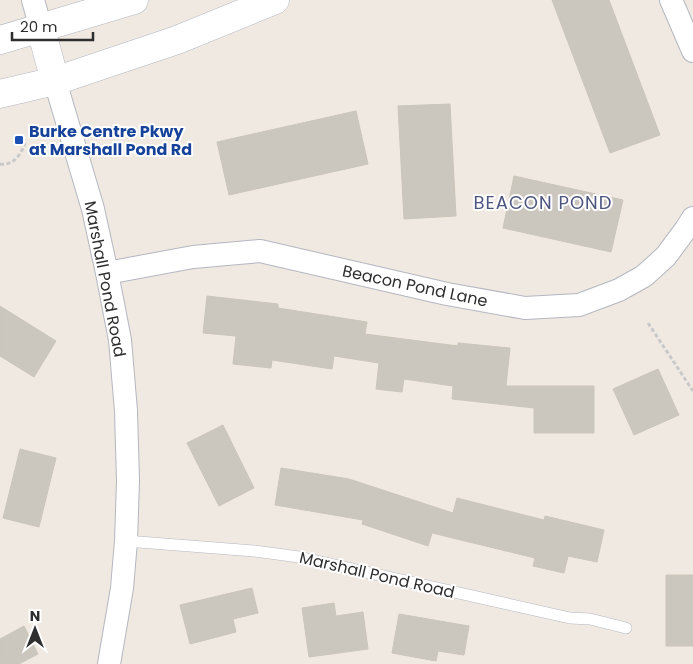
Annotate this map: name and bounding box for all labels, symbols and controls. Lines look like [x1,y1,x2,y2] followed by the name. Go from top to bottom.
[12,10,94,42] scale bar
[20,16,58,37] text: 20 m
[29,120,192,161] place label: Burke Centre Pkwy at Marshall Pond Rd
[13,134,25,146] marker: Burke Centre Pkwy at Marshall Pond Rd
[474,190,612,215] district label: BEACON POND
[79,199,131,359] street label: Marshall Pond Road
[340,259,490,313] street label: Beacon Pond Lane
[297,546,457,604] street label: Marshall Pond Road
[10,604,60,654] north arrow
[30,606,40,626] text: N

